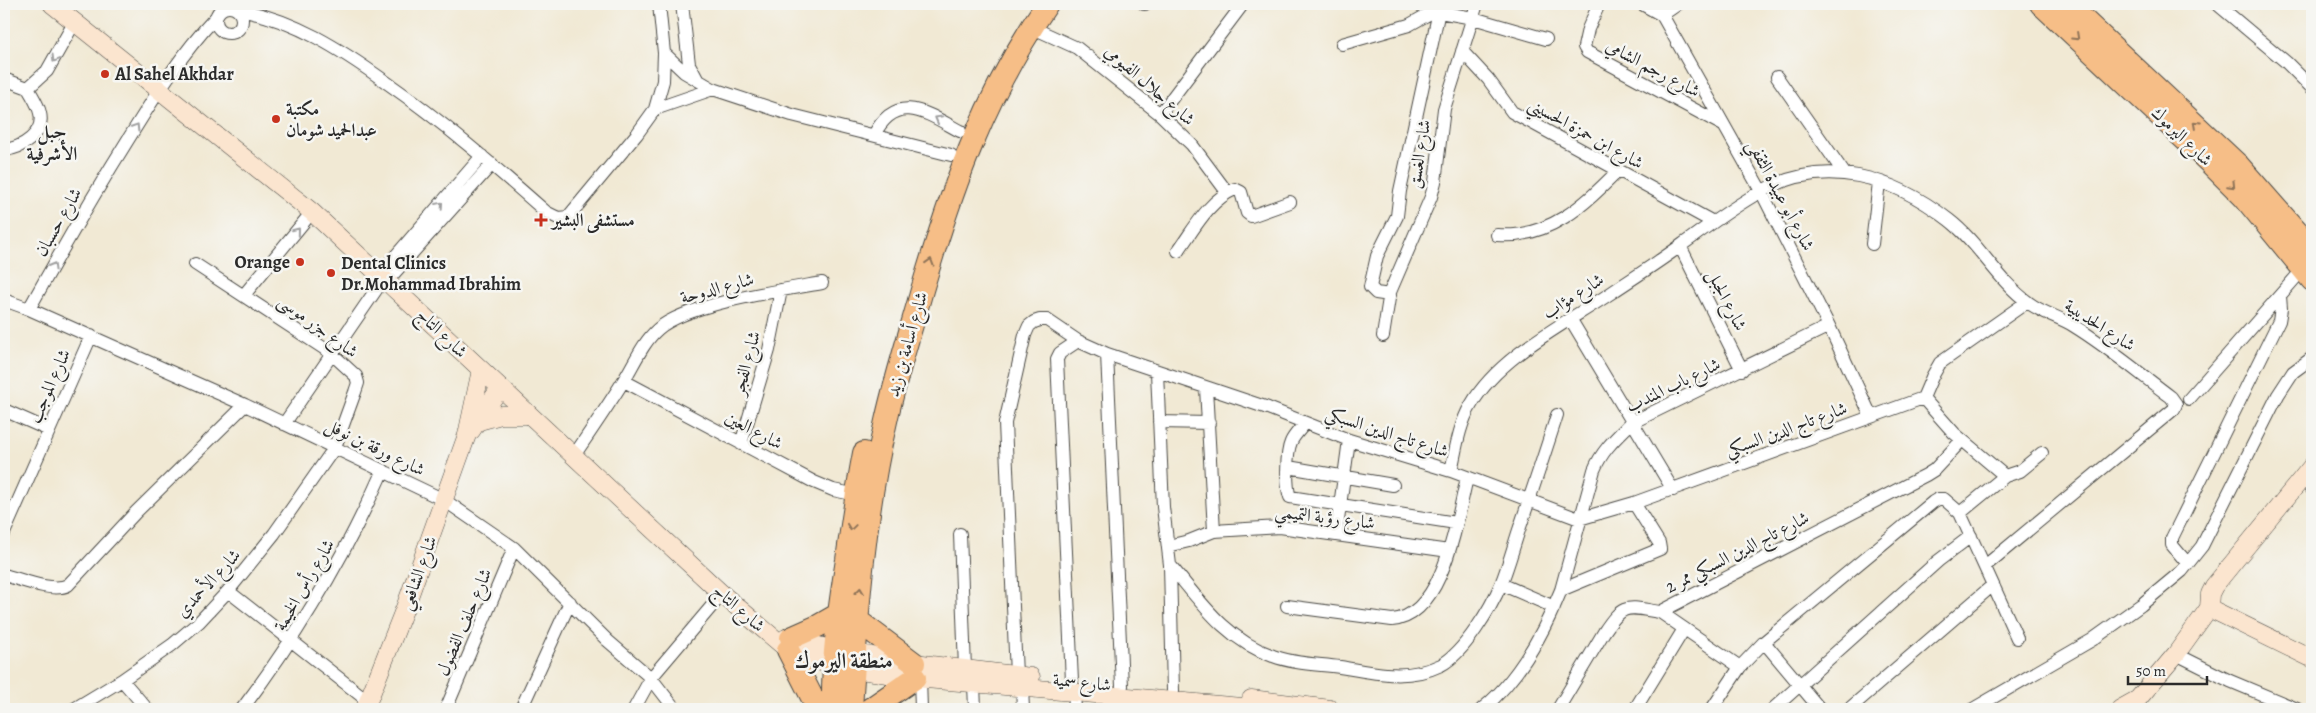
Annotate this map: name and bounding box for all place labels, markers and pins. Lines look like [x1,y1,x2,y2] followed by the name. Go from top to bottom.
[114,62,235,86] place label: Al Sahel Akhdar
[99,68,111,80] marker: Al Sahel Akhdar
[286,97,377,142] place label: مكتبة عبدالحميد شومان
[270,113,282,125] marker: مكتبة عبدالحميد شومان
[550,208,635,234] place label: مستشفى البشير
[534,213,548,227] marker: مستشفى البشير
[234,250,290,274] place label: Orange
[341,251,521,296] place label: Dental Clinics Dr.Mohammad Ibrahim
[294,256,306,268] marker: Orange
[325,267,337,279] marker: Dental Clinics Dr.Mohammad Ibrahim

